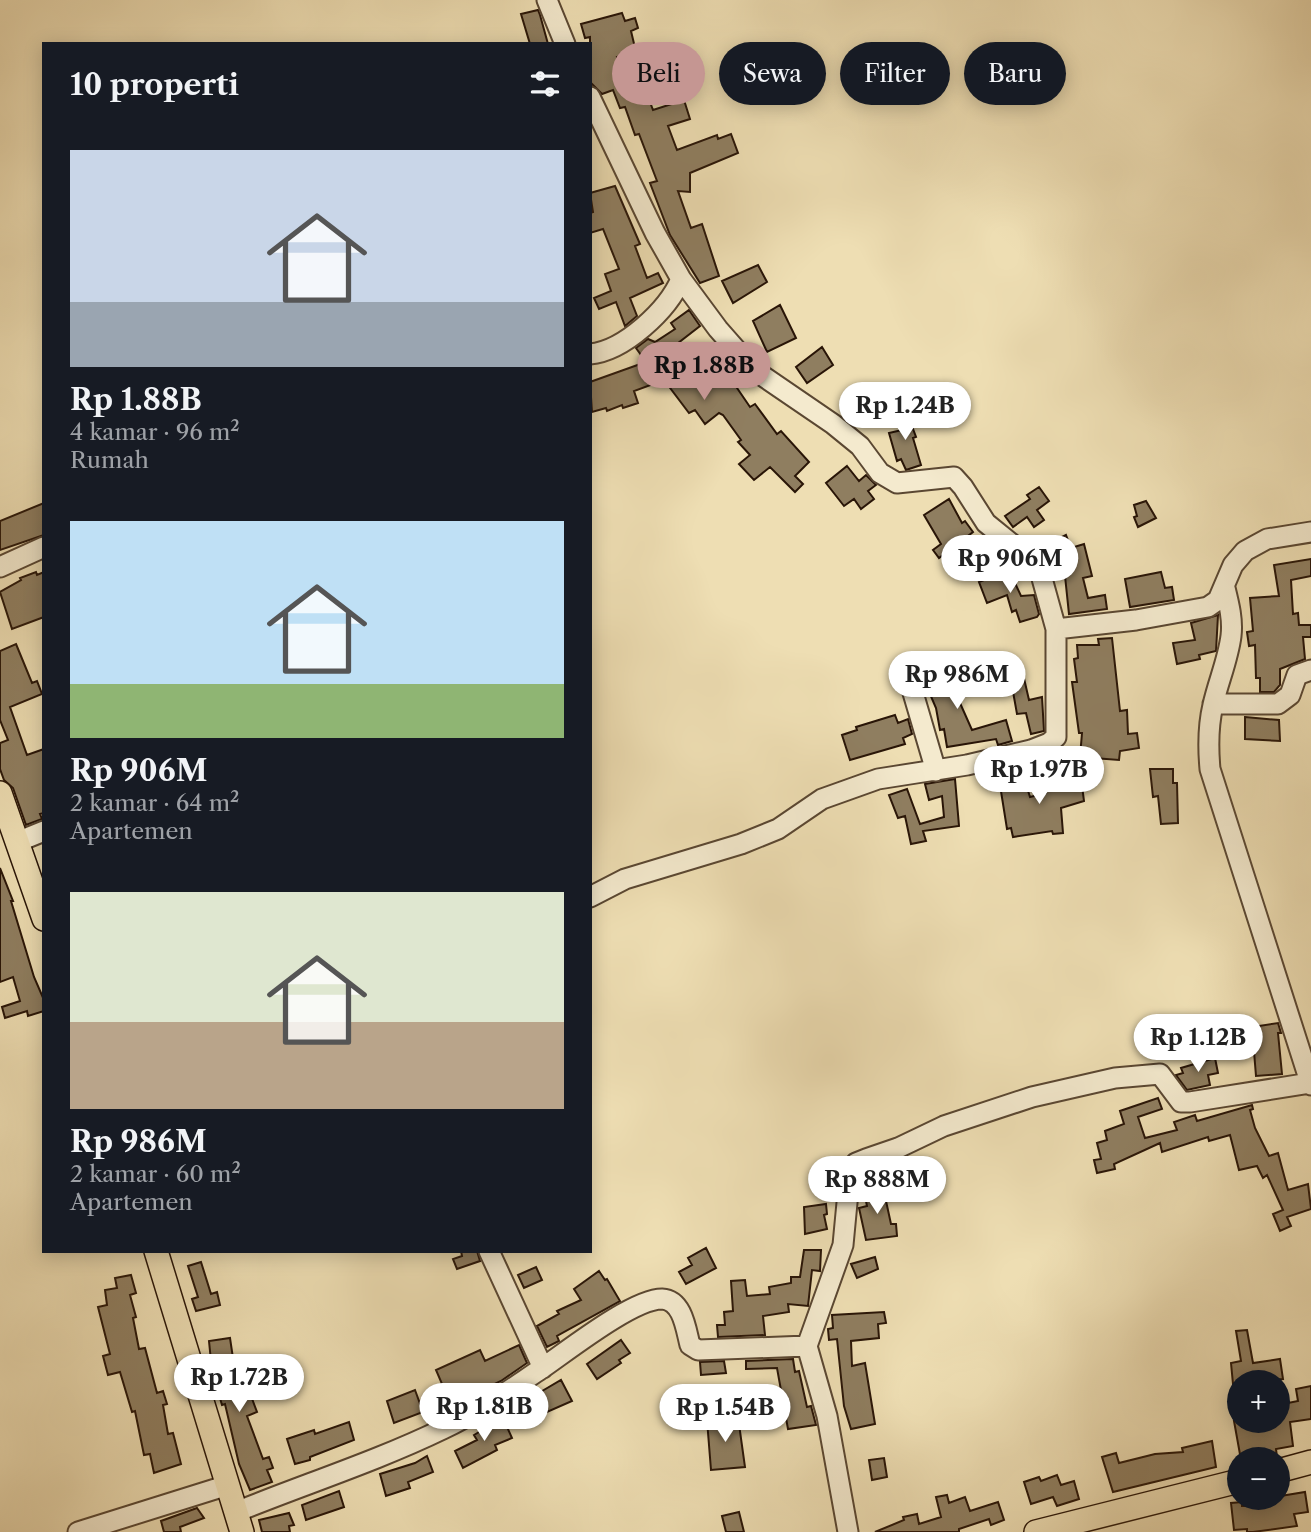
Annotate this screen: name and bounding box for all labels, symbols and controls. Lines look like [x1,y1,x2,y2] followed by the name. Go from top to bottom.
[612,42,705,105] chip: Beli
[719,42,826,105] chip: Sewa
[840,42,950,105] chip: Filter
[964,42,1066,105] chip: Baru
[526,65,564,103] icon: filters
[70,66,239,103] text: 10 properti
[254,195,380,321] icon: home
[632,342,776,402] pin: Rp 1.88B
[653,351,755,379] text: Rp 1.88B
[70,381,202,418] text: Rp 1.88B
[833,382,977,442] pin: Rp 1.24B
[855,391,955,419] text: Rp 1.24B
[70,418,240,446] text: 4 kamar · 96 m²
[70,446,149,474] text: Rumah
[945,536,1075,595] pin: Rp 906M
[957,544,1063,572] text: Rp 906M
[254,566,380,692] icon: home
[892,652,1022,711] pin: Rp 986M
[905,660,1009,688] text: Rp 986M
[967,746,1111,806] pin: Rp 1.97B
[70,752,208,789] text: Rp 906M
[990,755,1088,783] text: Rp 1.97B
[70,789,240,817] text: 2 kamar · 64 m²
[70,817,193,845] text: Apartemen
[254,937,380,1063] icon: home
[1126,1014,1270,1074] pin: Rp 1.12B
[1150,1023,1246,1051] text: Rp 1.12B
[70,1123,207,1160] text: Rp 986M
[812,1156,942,1216] pin: Rp 888M
[70,1160,241,1188] text: 2 kamar · 60 m²
[824,1165,930,1193] text: Rp 888M
[70,1188,193,1216] text: Apartemen
[167,1354,311,1414] pin: Rp 1.72B
[190,1363,288,1391] text: Rp 1.72B
[1227,1370,1290,1510] map controls
[1227,1370,1290,1433] button: +
[412,1384,556,1443] pin: Rp 1.81B
[653,1384,797,1444] pin: Rp 1.54B
[435,1392,533,1420] text: Rp 1.81B
[675,1393,775,1421] text: Rp 1.54B
[1227,1447,1290,1510] button: −

